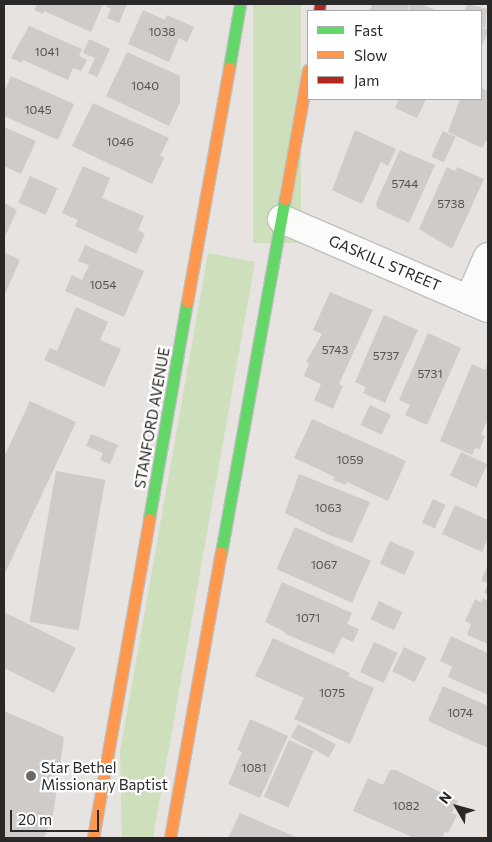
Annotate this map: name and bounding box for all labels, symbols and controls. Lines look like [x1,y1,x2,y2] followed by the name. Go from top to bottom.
[307,10,482,100] legend
[354,21,383,39] text: Fast
[148,25,176,39] house number: 1038
[35,45,59,59] house number: 1041
[354,46,387,64] text: Slow
[354,71,379,89] text: Jam
[131,79,159,93] house number: 1040
[24,103,52,117] house number: 1045
[106,135,134,149] house number: 1046
[392,177,418,191] house number: 5744
[437,197,465,211] house number: 5738
[326,231,444,295] street label: GASKILL STREET
[89,278,117,292] house number: 1054
[322,343,348,357] house number: 5743
[131,346,173,490] street label: STANFORD AVENUE
[373,349,399,363] house number: 5737
[417,367,443,381] house number: 5731
[336,453,364,467] house number: 1059
[314,501,342,515] house number: 1063
[311,558,337,572] house number: 1067
[296,611,320,625] house number: 1071
[319,686,345,700] house number: 1075
[447,706,473,720] house number: 1074
[41,758,168,793] place label: Star Bethel Missionary Baptist
[241,761,267,775] house number: 1081
[25,770,37,782] marker: Star Bethel Missionary Baptist
[432,782,482,832] north arrow
[435,788,455,807] text: N
[393,799,419,813] house number: 1082
[12,800,101,832] scale bar
[18,810,52,828] text: 20 m

